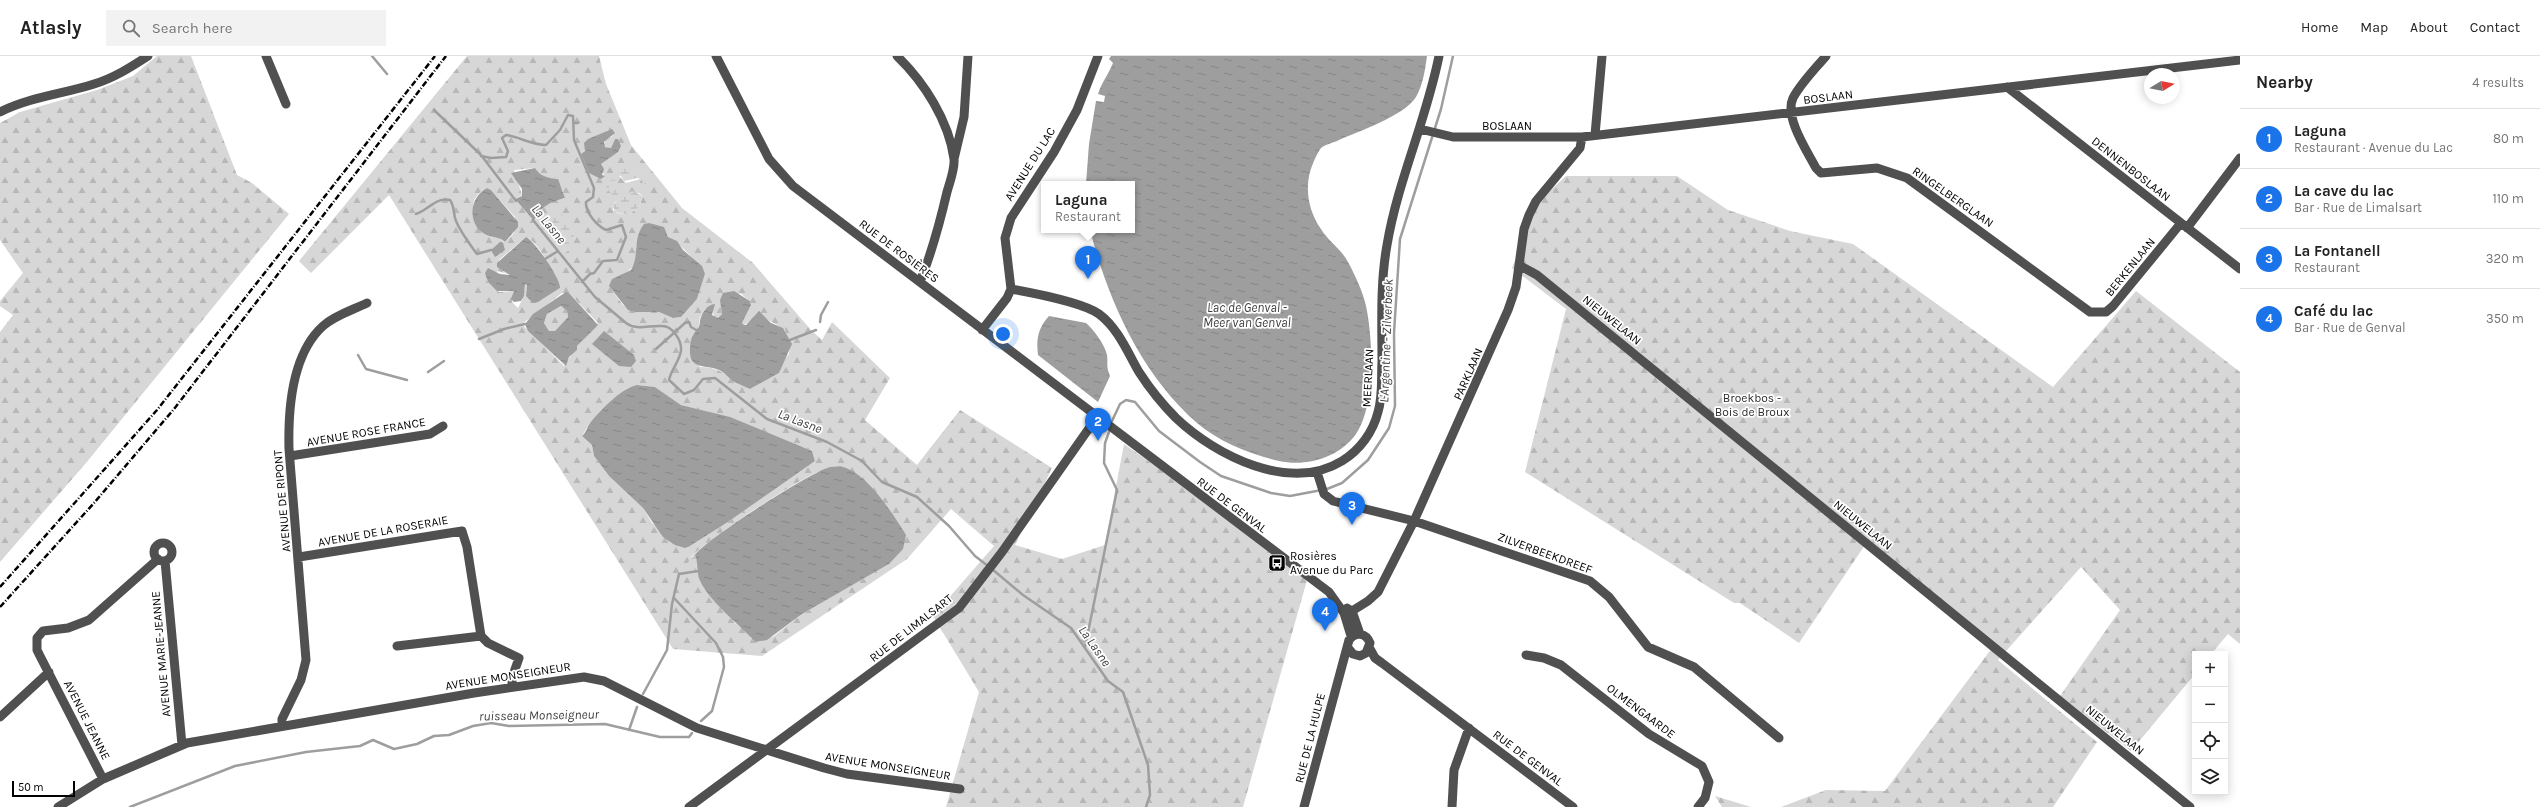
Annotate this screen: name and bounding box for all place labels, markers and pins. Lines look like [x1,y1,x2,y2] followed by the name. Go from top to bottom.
[1075,246,1101,279] pin: 1
[1085,408,1111,441] pin: 2
[1339,492,1365,525] pin: 3
[1290,549,1373,577] place label: Rosières Avenue du Parc
[1267,553,1287,573] bus stop icon: Rosières Avenue du Parc
[1312,598,1338,631] pin: 4

